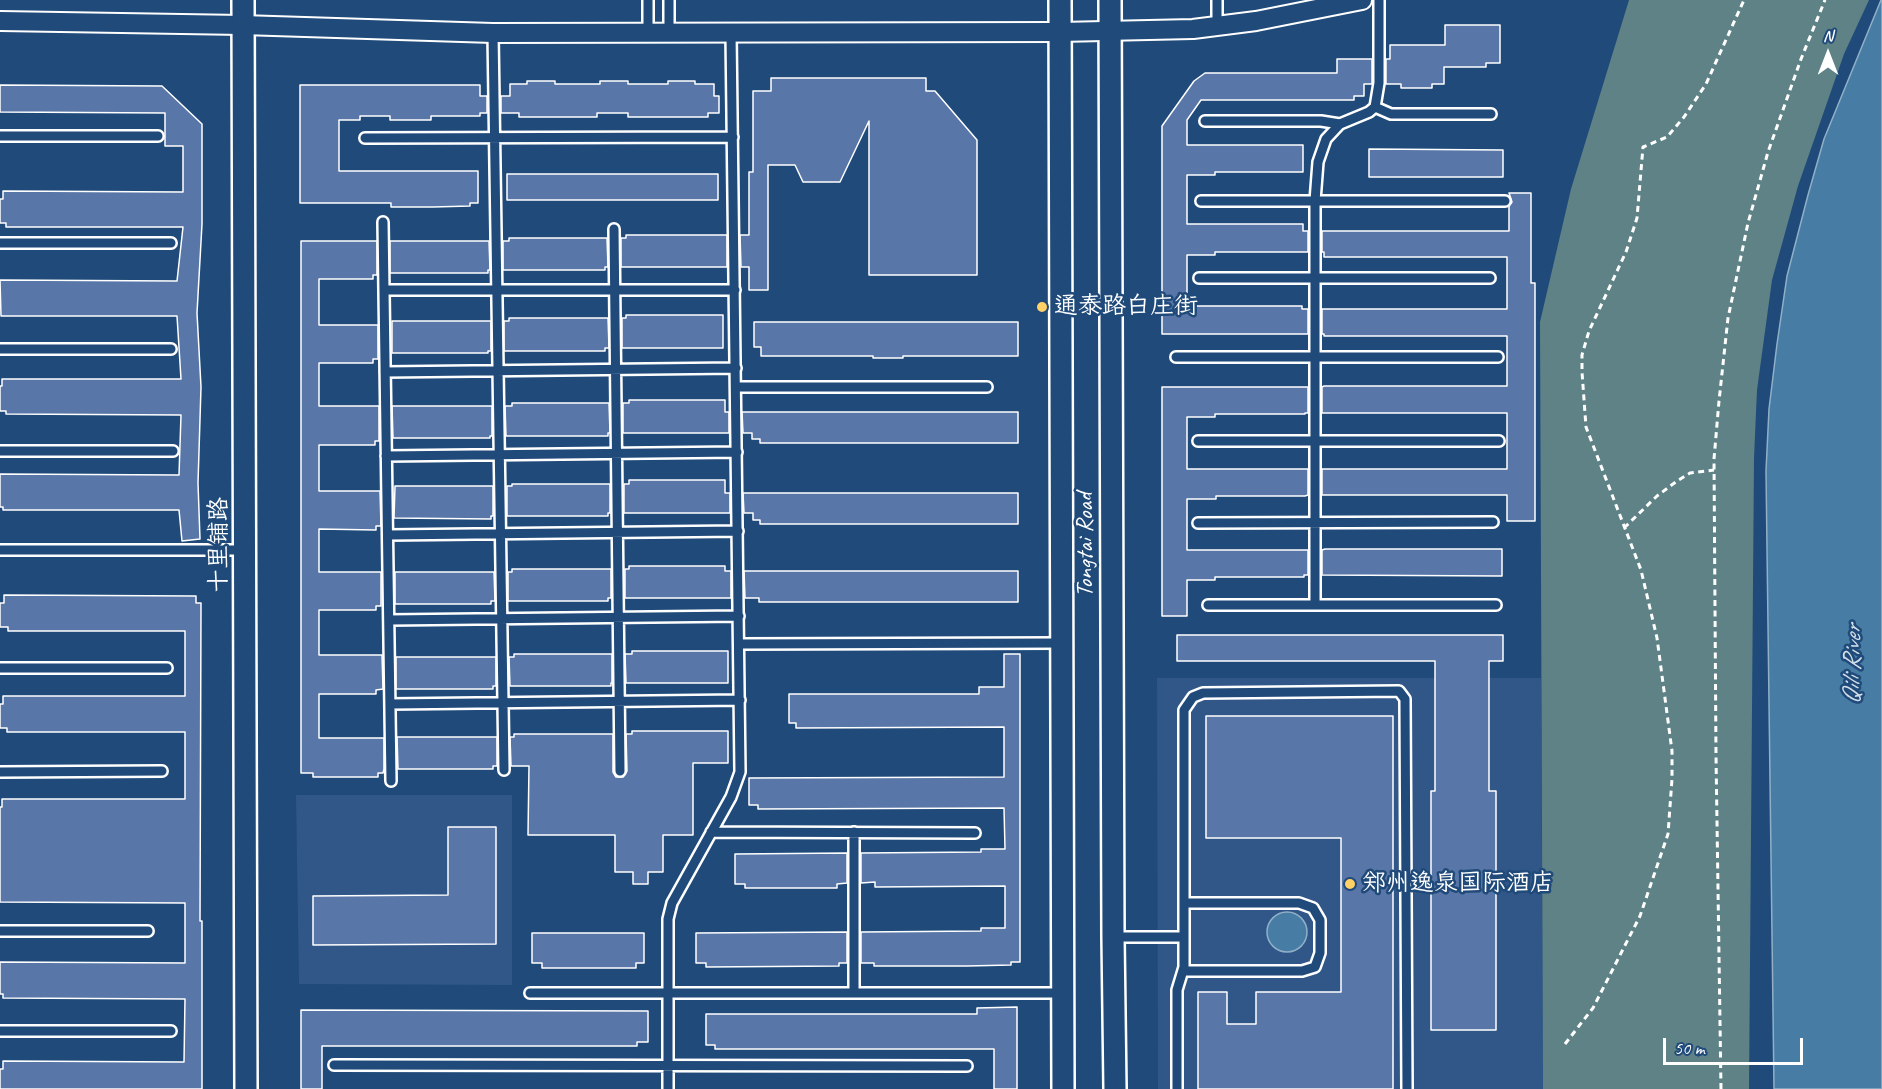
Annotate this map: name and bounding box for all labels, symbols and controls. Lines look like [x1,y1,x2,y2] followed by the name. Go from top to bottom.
[1798,24,1858,84] north arrow
[1823,26,1833,46] text: N
[1054,293,1198,321] place label: 通泰路白庄街
[1035,300,1049,314] marker: 通泰路白庄街
[1072,493,1100,597] street label: Tongtai Road
[206,497,234,593] street label: 十里铺路
[1837,625,1869,705] water label: Qili River
[1362,870,1554,898] place label: 郑州逸泉国际酒店
[1343,877,1357,891] marker: 郑州逸泉国际酒店
[1666,1026,1806,1064] scale bar
[1674,1037,1705,1059] text: 50 m

